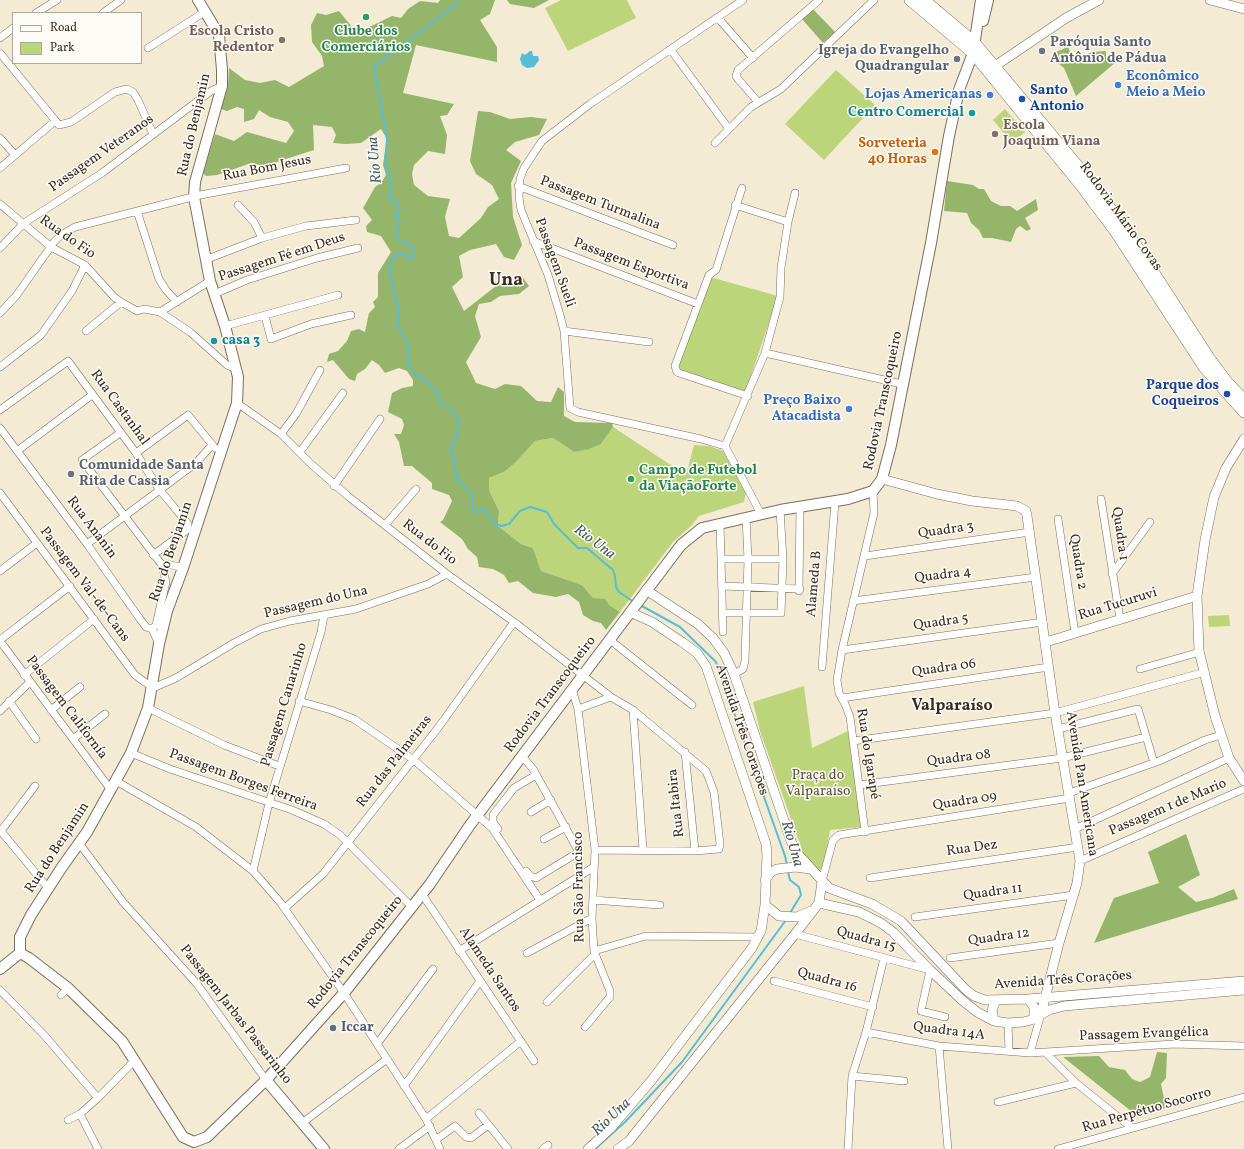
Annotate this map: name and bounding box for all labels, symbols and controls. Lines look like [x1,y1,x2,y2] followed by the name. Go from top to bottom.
[12,12,142,64] legend
[361,12,371,22] marker: Clube dos Comerciários
[50,20,77,36] text: Road
[189,24,274,56] place label: Escola Cristo Redentor
[321,24,411,56] place label: Clube dos Comerciários
[277,35,287,45] marker: Escola Cristo Redentor
[1050,35,1167,68] place label: Paróquia Santo Antônio de Pádua
[50,40,75,56] text: Park
[818,43,949,76] place label: Igreja do Evangelho Quadrangular
[1037,46,1047,56] marker: Paróquia Santo Antônio de Pádua
[952,54,962,64] marker: Igreja do Evangelho Quadrangular
[1126,69,1206,102] place label: Econômico Meio a Meio
[175,72,215,178] street label: Rua do Benjamin
[1113,80,1123,90] marker: Econômico Meio a Meio
[1030,83,1084,116] place label: Santo Antonio
[865,87,982,103] place label: Lojas Americanas
[985,90,995,100] marker: Lojas Americanas
[1017,94,1027,104] marker: Santo Antonio
[848,105,964,121] place label: Centro Comercial
[967,108,977,118] marker: Centro Comercial
[46,112,158,196] street label: Passagem Veteranos
[1003,118,1101,150] place label: Escola Joaquim Viana
[990,129,1000,139] marker: Escola Joaquim Viana
[365,136,387,184] water label: Rio Una
[858,136,927,168] place label: Sorveteria 40 Horas
[930,147,940,157] marker: Sorveteria 40 Horas
[221,152,313,186] street label: Rua Bom Jesus
[1075,159,1165,275] street label: Rodovia Mário Covas
[538,173,662,235] street label: Passagem Turmalina
[36,213,98,263] street label: Rua do Fio
[530,216,578,310] street label: Passagem Sueli
[217,230,347,286] street label: Passagem Fé em Deus
[571,235,691,295] street label: Passagem Esportiva
[489,271,523,293] district label: Una
[861,330,907,472] street label: Rodovia Transcoqueiro
[222,333,260,349] place label: casa 3
[209,336,219,346] marker: casa 3
[86,367,152,449] street label: Rua Castanhal
[1146,378,1219,410] place label: Parque dos Coqueiros
[1222,389,1232,399] marker: Parque dos Coqueiros
[763,393,841,426] place label: Preço Baixo Atacadista
[844,404,854,414] marker: Preço Baixo Atacadista
[79,458,204,490] place label: Comunidade Santa Rita de Cassia
[639,463,757,496] place label: Campo de Futebol da ViaçãoForte
[66,469,76,479] marker: Comunidade Santa Rita de Cassia
[626,474,636,484] marker: Campo de Futebol da ViaçãoForte
[62,494,120,562] street label: Rua Ananin
[147,500,197,604] street label: Rua do Benjamin
[1107,506,1131,562] street label: Quadra 1
[398,517,460,569] street label: Rua do Fio
[917,519,975,543] street label: Quadra 3
[570,522,618,564] water label: Rio Una
[35,524,133,646] street label: Passagem Val-de-Cans
[1064,533,1090,591] street label: Quadra 2
[804,550,826,618] street label: Alameda B
[914,564,972,588] street label: Quadra 4
[262,583,370,623] street label: Passagem do Una
[1076,585,1160,625] street label: Rua Tucuruvi
[912,611,970,635] street label: Quadra 5
[502,633,600,757] street label: Rodovia Transcoqueiro
[258,641,312,769] street label: Passagem Canarinho
[22,653,110,763] street label: Passagem Californía
[911,656,977,682] street label: Quadra 06
[711,662,771,798] street label: Avenida Três Corações
[911,697,993,717] district label: Valparaíso
[852,707,882,801] street label: Rua do Igarapé
[1061,710,1101,858] street label: Avenida Pan Americana
[354,713,436,811] street label: Rua das Palmeiras
[166,746,320,816] street label: Passagem Borges Ferreira
[926,747,992,771] street label: Quadra 08
[665,768,689,838] street label: Rua Itabira
[786,768,850,800] park label: Praça do Valparaíso
[1107,776,1229,840] street label: Passagem 1 de Mario
[932,789,998,815] street label: Quadra 09
[22,799,94,897] street label: Rua do Benjamin
[776,819,806,869] water label: Rio Una
[571,831,589,943] street label: Rua São Francisco
[946,837,998,861] street label: Rua Dez
[962,881,1024,905] street label: Quadra 11
[305,893,407,1013] street label: Rodovia Transcoqueiro
[454,924,524,1016] street label: Alameda Santos
[834,924,898,956] street label: Quadra 15
[967,925,1031,951] street label: Quadra 12
[175,942,295,1088] street label: Passagem Jarbas Passarinho
[795,965,859,997] street label: Quadra 16
[994,968,1132,994] street label: Avenida Três Corações
[912,1019,986,1045] street label: Quadra 14A
[341,1020,374,1036] place label: Iccar
[328,1023,338,1033] marker: Iccar
[1079,1024,1209,1046] street label: Passagem Evangélica
[1081,1085,1213,1137] street label: Rua Perpétuo Socorro
[589,1095,635,1141] water label: Rio Una

